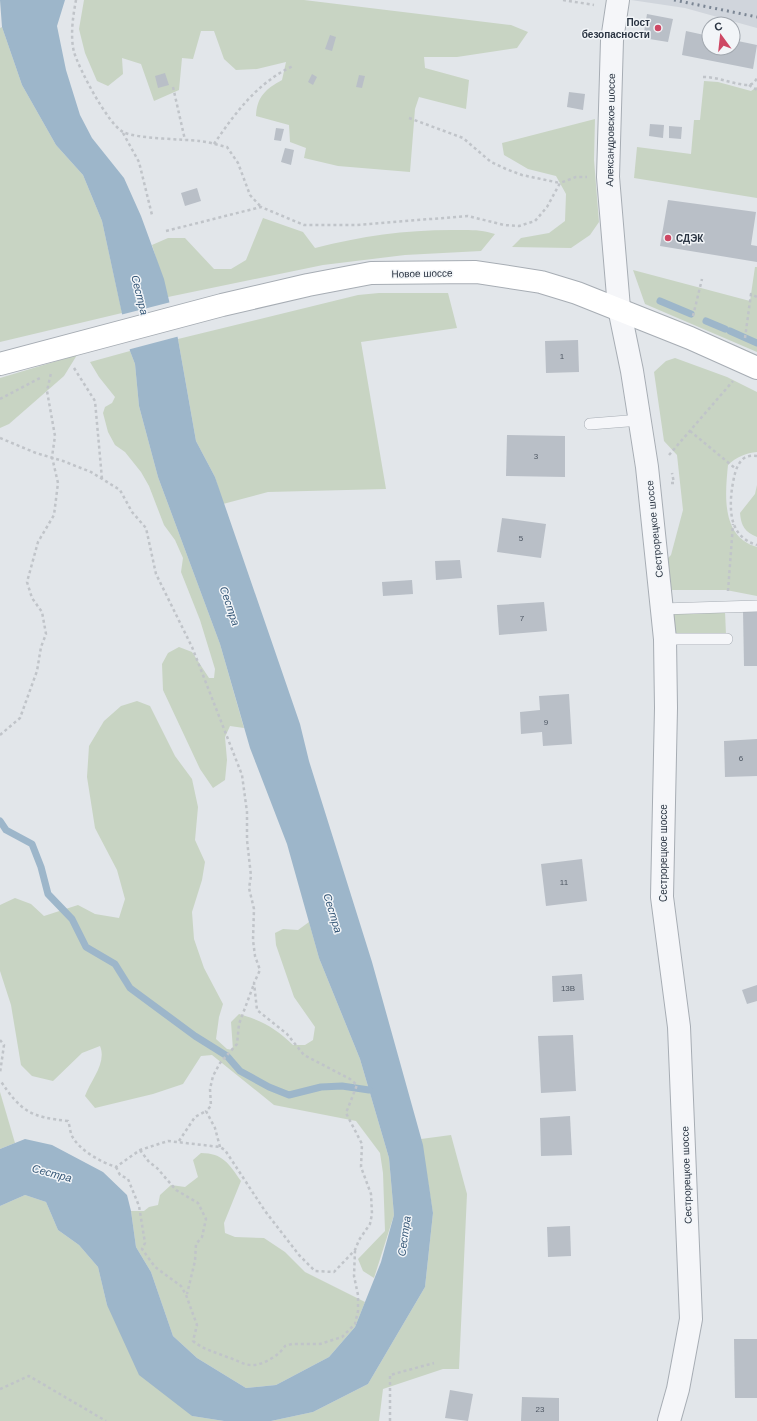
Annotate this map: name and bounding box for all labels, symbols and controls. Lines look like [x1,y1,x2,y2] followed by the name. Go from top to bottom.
[701,16,741,56] north arrow
[582,17,650,40] place label: Пост безопасности
[713,20,724,33] text: С
[653,23,663,33] marker: Пост безопасности
[604,73,617,187] street label: Александровское шоссе
[663,233,673,243] marker: СДЭК
[676,233,704,244] place label: СДЭК
[391,267,453,280] street label: Новое шоссе
[129,274,151,316] water label: Сестра
[560,352,565,361] house number: 1
[534,452,539,461] house number: 3
[644,479,665,578] street label: Сестрорецкое шоссе
[519,534,524,543] house number: 5
[218,585,242,627] water label: Сестра
[520,614,525,623] house number: 7
[544,718,549,727] house number: 9
[739,754,744,763] house number: 6
[658,804,669,902] street label: Сестрорецкое шоссе
[560,878,569,887] house number: 11
[321,892,345,934] water label: Сестра
[561,984,575,993] house number: 13В
[679,1125,694,1224] street label: Сестрорецкое шоссе
[31,1162,73,1184] water label: Сестра
[395,1215,413,1257] water label: Сестра
[536,1405,545,1414] house number: 23

